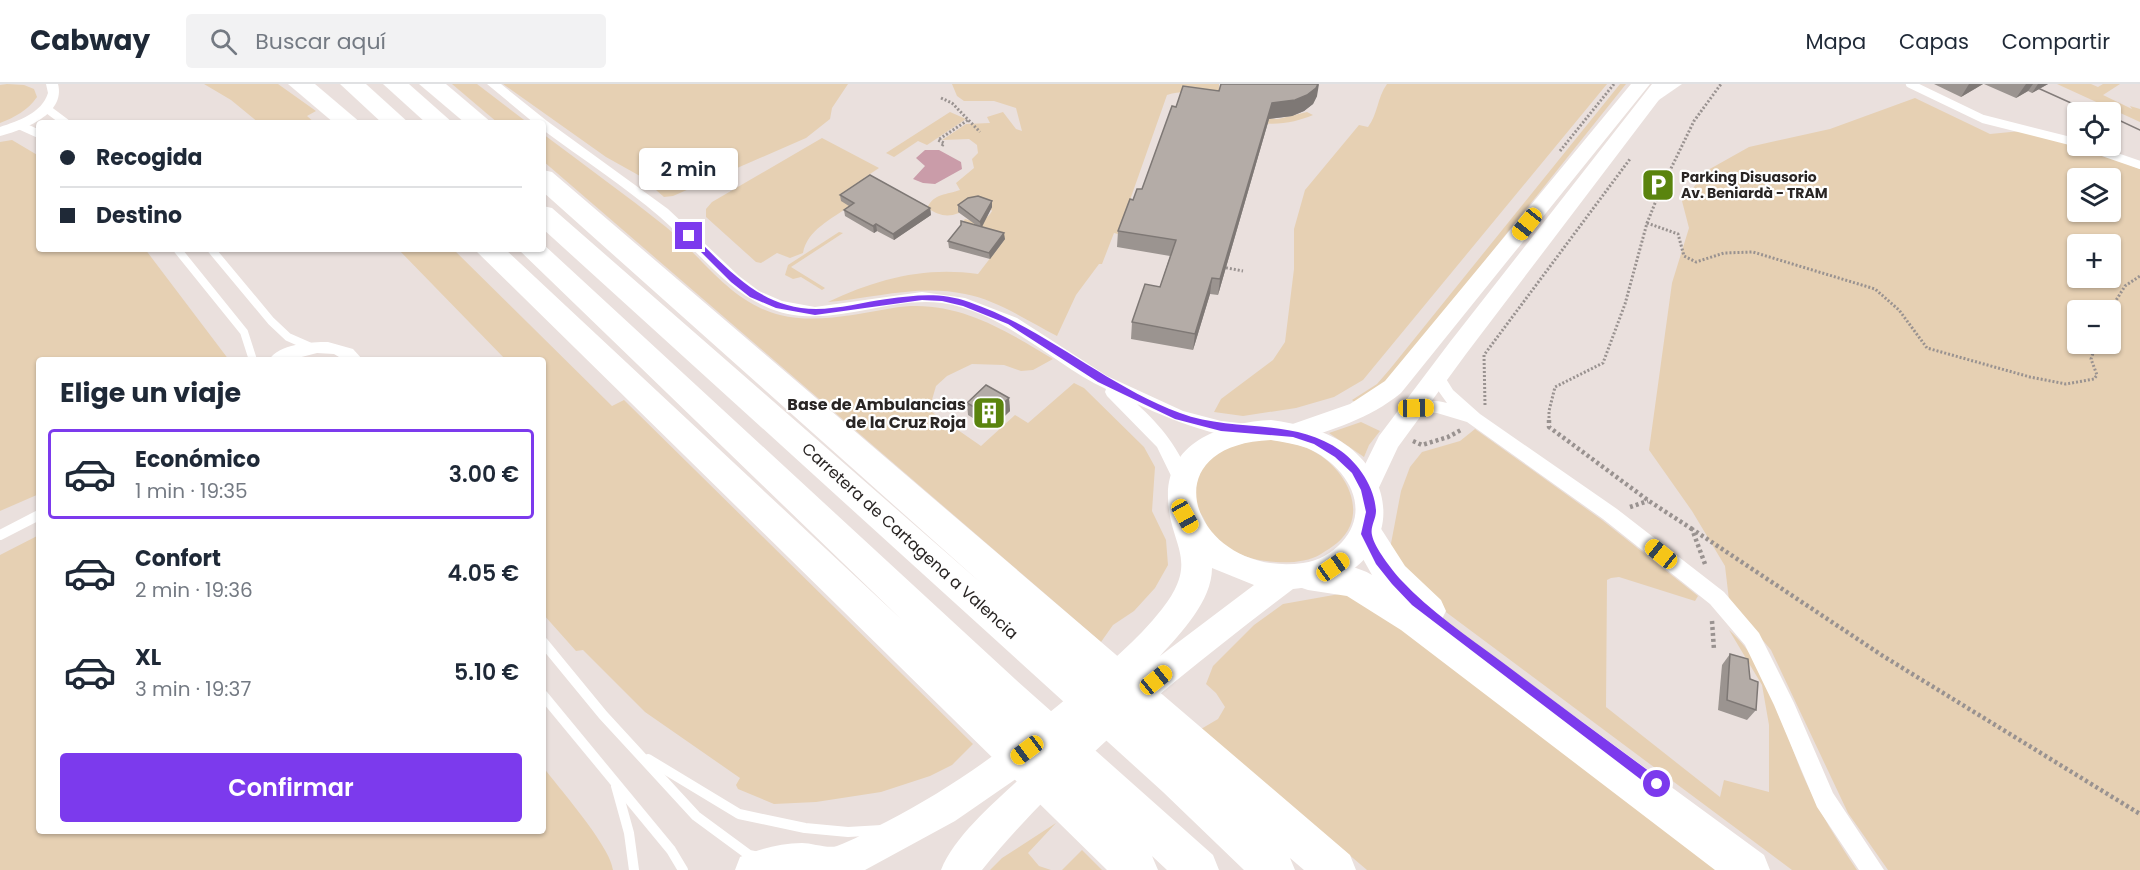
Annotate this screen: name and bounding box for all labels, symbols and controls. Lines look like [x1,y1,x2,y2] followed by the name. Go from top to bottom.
[186,14,606,68] search box
[30,21,150,60] text: Cabway
[207,25,240,58] icon: search
[255,26,386,57] text: Buscar aquí
[1805,27,1866,56] text: Mapa
[1899,27,1969,56] text: Capas
[2002,27,2110,56] text: Compartir
[2067,102,2121,354] map controls
[2067,102,2121,156] button: locate
[96,142,203,173] text: Recogida
[640,149,738,191] callout: 2 min
[661,155,716,183] text: 2 min
[1640,167,1676,203] parking icon: Parking Disuasorio Av. Beniardà - TRAM
[1681,167,1828,203] place label: Parking Disuasorio Av. Beniardà - TRAM
[2067,168,2121,222] button: layers
[96,200,182,231] text: Destino
[1509,204,1545,244] car
[675,222,702,249] route end
[2067,234,2121,288] button: +
[2067,300,2121,354] button: −
[60,374,241,411] text: Elige un viaje
[787,393,966,434] place label: Base de Ambulancias de la Cruz Roja
[971,395,1007,431] building icon: Base de Ambulancias de la Cruz Roja
[1398,399,1434,417] car
[797,437,1023,645] street label: Carretera de Cartagena a Valencia
[135,444,260,475] text: Económico
[63,447,117,501] icon: car
[449,459,519,490] text: 3.00 €
[135,477,248,505] text: 1 min · 19:35
[1168,496,1202,536] car
[1641,536,1681,572] car
[135,543,221,574] text: Confort
[63,546,117,600] icon: car
[1313,549,1353,585] car
[448,558,519,589] text: 4.05 €
[135,576,253,604] text: 2 min · 19:36
[135,642,161,673] text: XL
[63,645,117,699] icon: car
[454,657,519,688] text: 5.10 €
[1136,662,1176,698] car
[135,675,251,703] text: 3 min · 19:37
[1007,732,1047,768] car
[60,753,522,822] button: Confirmar
[1643,770,1670,797] route start

